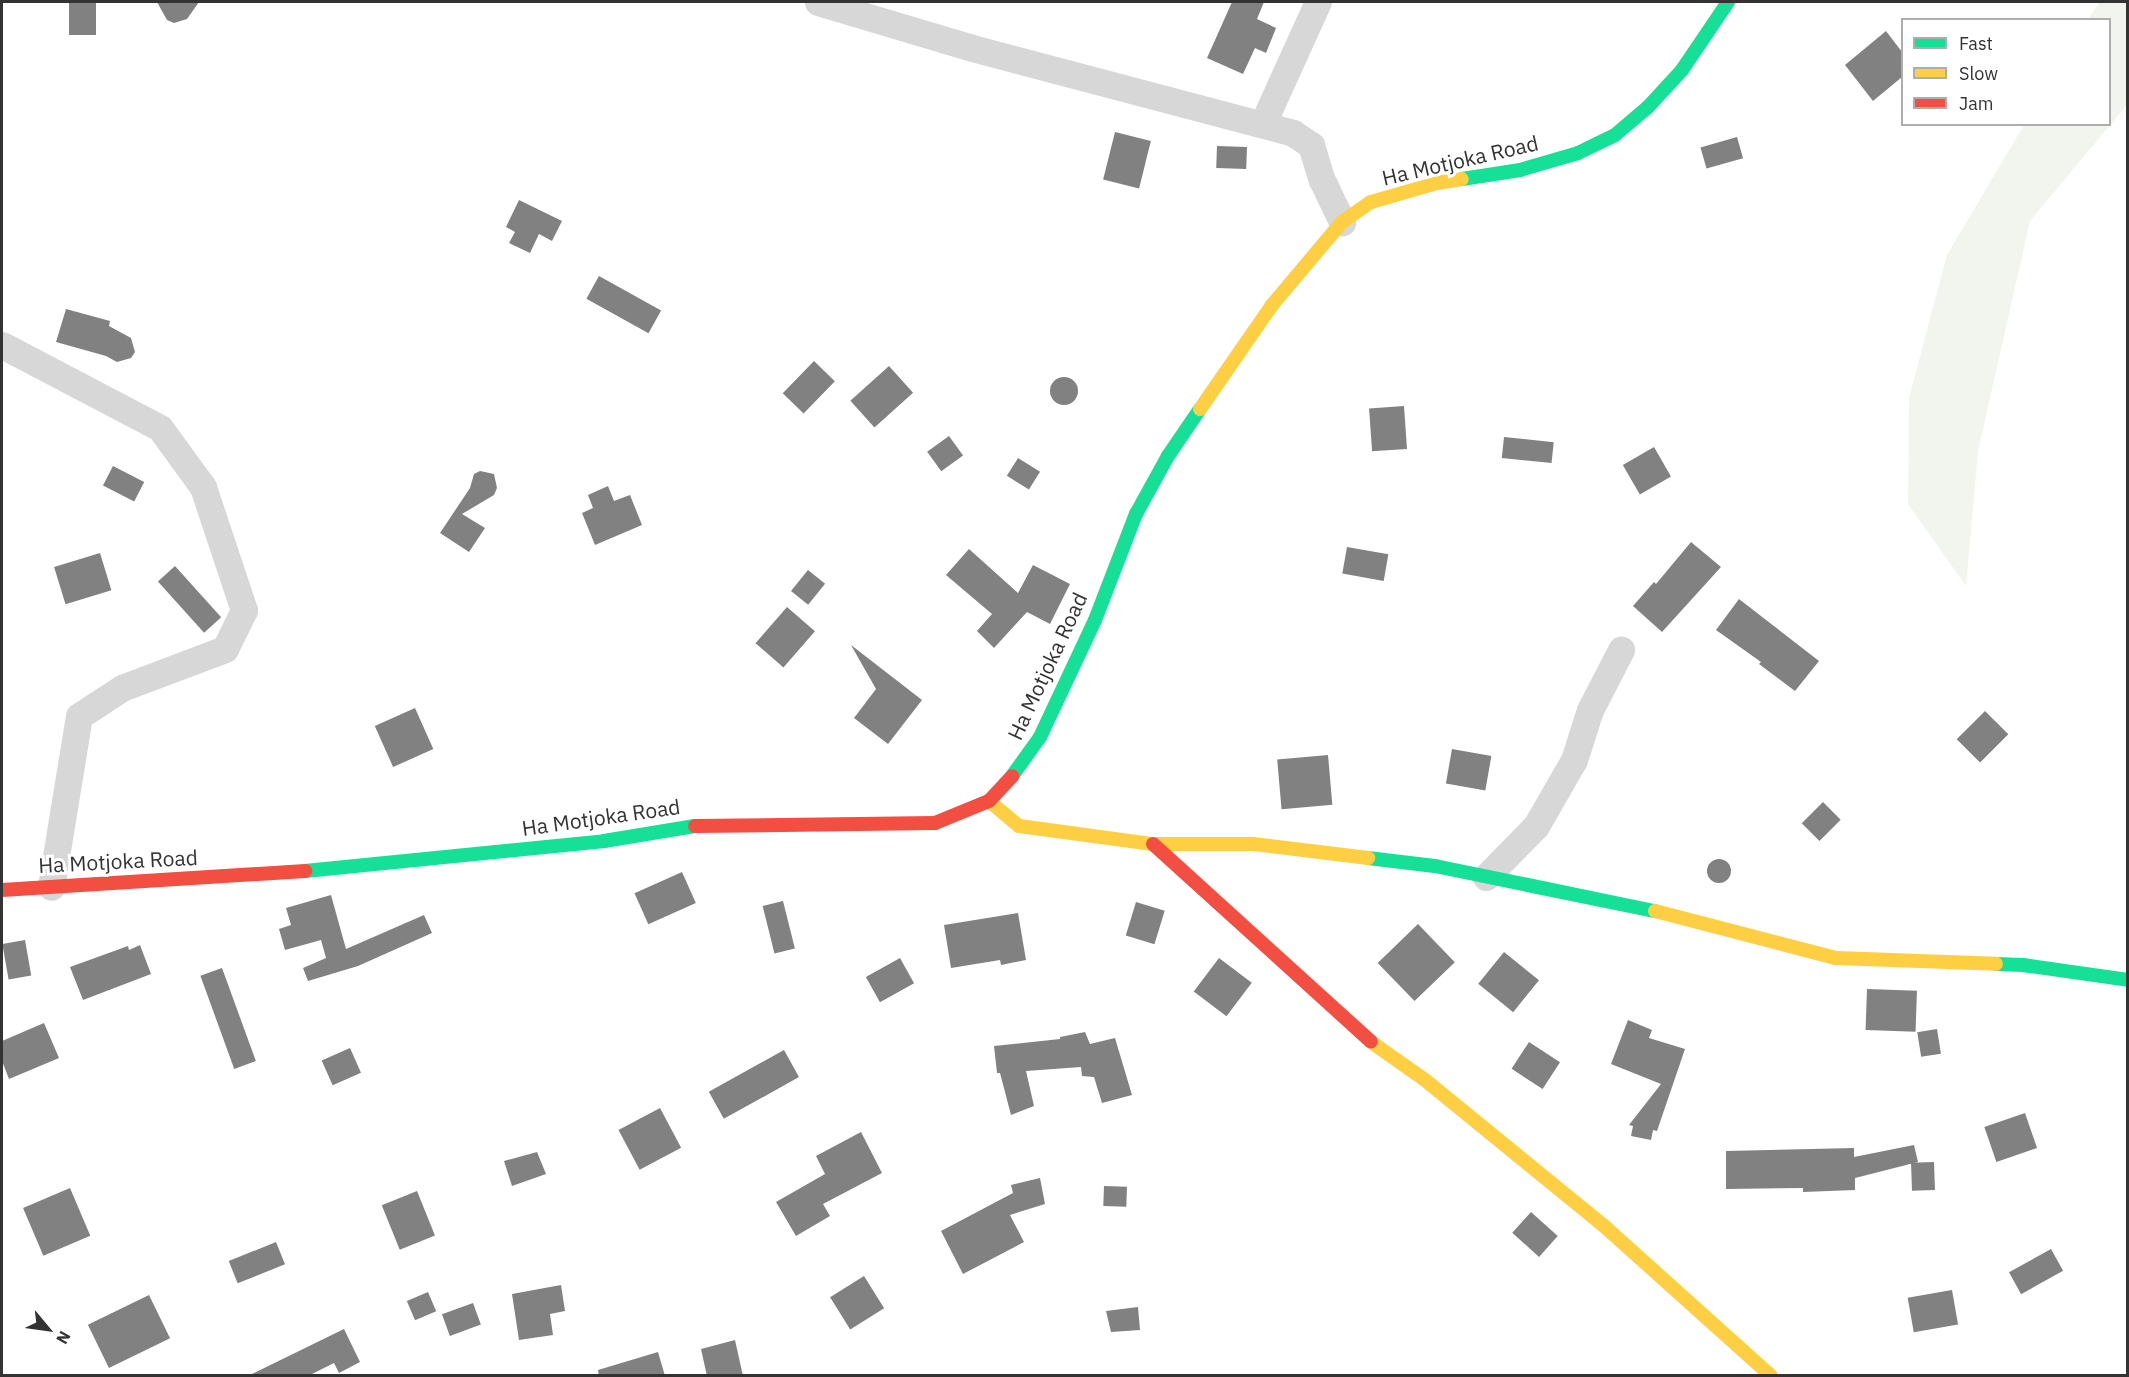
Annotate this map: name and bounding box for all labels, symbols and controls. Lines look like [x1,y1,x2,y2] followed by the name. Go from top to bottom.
[1901,18,2111,126] legend
[1959,32,1993,55] text: Fast
[1959,62,1998,85] text: Slow
[1959,92,1994,115] text: Jam
[1379,130,1541,190] street label: Ha Motjoka Road
[1002,588,1092,744] street label: Ha Motjoka Road
[520,793,682,841] street label: Ha Motjoka Road
[38,844,198,878] street label: Ha Motjoka Road
[18,1299,78,1359] north arrow
[52,1328,75,1348] text: N

